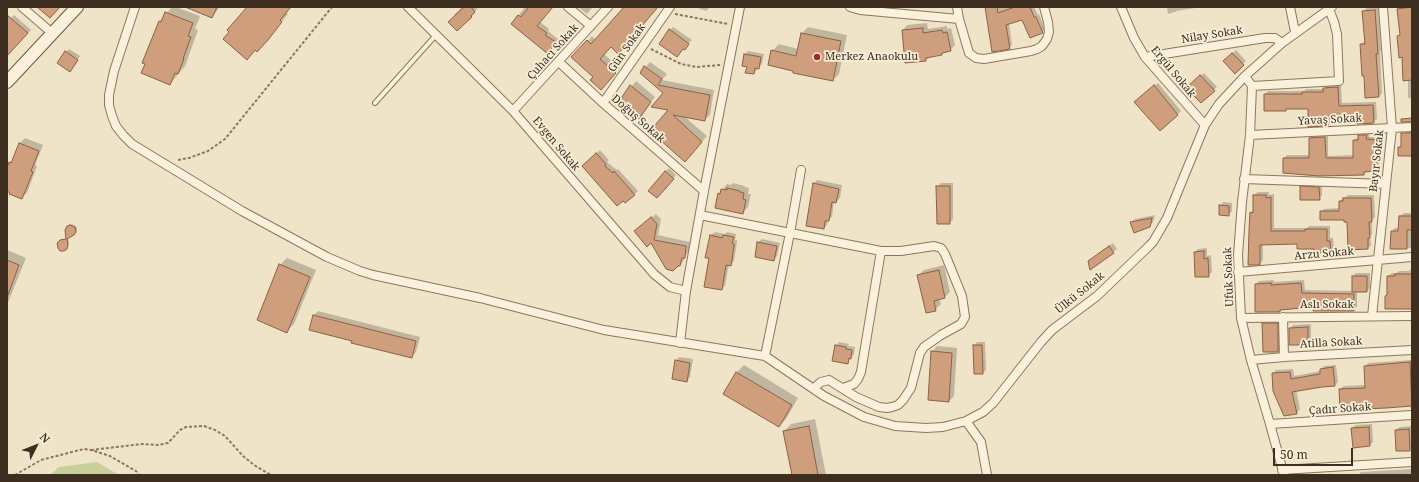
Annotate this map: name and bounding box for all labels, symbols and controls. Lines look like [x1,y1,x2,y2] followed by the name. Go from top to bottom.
[605,21,649,75] street label: Gün Sokak
[525,22,581,82] street label: Çuhacı Sokak
[1180,24,1244,46] street label: Nilay Sokak
[1148,44,1198,100] street label: Ergül Sokak
[825,50,918,64] place label: Merkez Anaokulu
[812,52,822,62] marker: Merkez Anaokulu
[609,92,667,146] street label: Doğuş Sokak
[1298,112,1362,128] street label: Yavaş Sokak
[530,114,582,174] street label: Evgen Sokak
[1367,129,1387,193] street label: Bayır Sokak
[1294,245,1354,263] street label: Arzu Sokak
[1221,247,1237,307] street label: Ufuk Sokak
[1053,269,1107,317] street label: Ülkü Sokak
[1300,298,1354,312] street label: Aslı Sokak
[1299,335,1363,351] street label: Atilla Sokak
[1308,400,1372,418] street label: Çadır Sokak
[16,426,56,466] north arrow
[37,429,54,446] text: N
[1275,440,1355,466] scale bar
[1280,446,1308,463] text: 50 m

